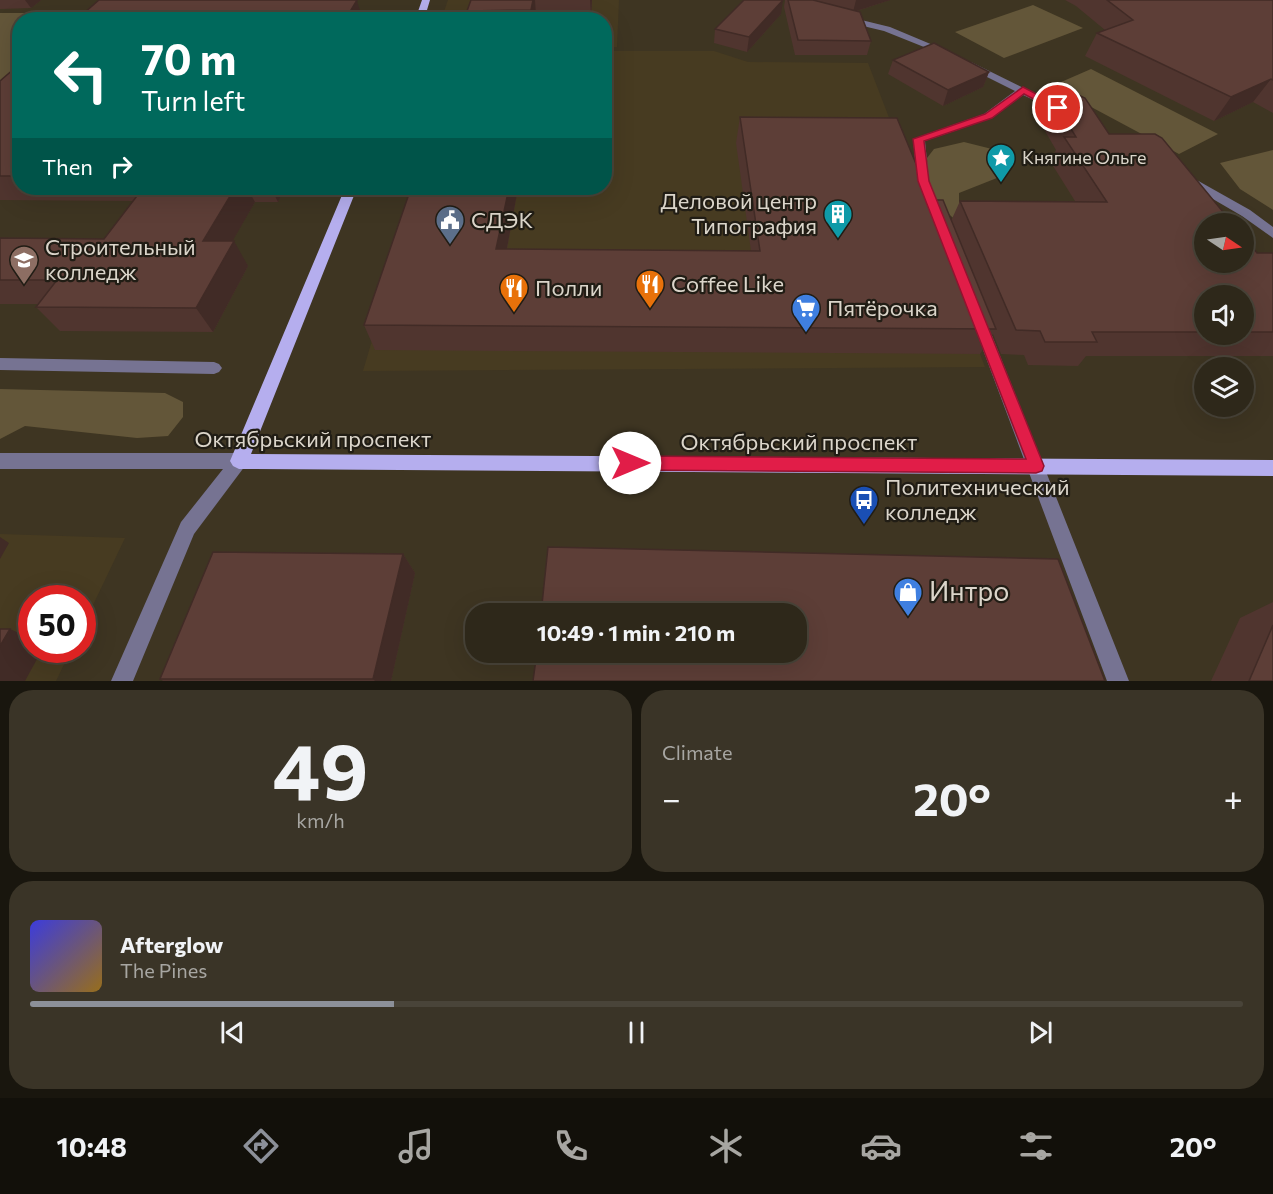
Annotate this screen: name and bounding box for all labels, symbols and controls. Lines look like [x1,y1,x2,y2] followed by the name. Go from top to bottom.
[141,32,236,84] text: 70 m
[42,36,120,114] icon: left
[1032,82,1083,133] pin
[141,84,245,117] text: Turn left
[1041,91,1074,124] icon: arrive
[985,142,1017,184] place icon: Княгине Ольге
[1022,146,1147,168] place label: Княгине Ольге
[105,150,138,183] icon: right
[42,153,93,180] text: Then
[661,187,817,239] place label: Деловой центр Типография
[822,198,854,240] building icon: Деловой центр Типография
[434,204,466,246] public building icon: СДЭК
[471,206,533,233] place label: СДЭК
[1194,213,1254,273] north arrow
[1194,213,1254,417] map controls
[45,233,196,285] place label: Строительный колледж
[8,244,40,286] school or university icon: Строительный колледж
[634,268,666,310] restaurant icon: Coffee Like
[671,270,784,297] place label: Coffee Like
[498,272,530,314] restaurant icon: Полли
[535,274,602,301] place label: Полли
[1194,285,1254,345] button: sound
[790,292,822,334] supermarket icon: Пятёрочка
[827,294,938,321] place label: Пятёрочка
[1194,357,1254,417] button: layers
[195,425,431,452] street label: Октябрьский проспект
[681,428,917,455] street label: Октябрьский проспект
[598,431,662,495] position arrow
[885,473,1070,525] place label: Политехнический колледж
[848,484,880,526] bus stop icon: Политехнический колледж
[929,574,1009,607] place label: Интро
[892,576,924,618] shop icon: Интро
[18,585,96,663] speed limit sign: 50
[537,619,735,646] text: 10:49 · 1 min · 210 m
[273,721,368,816] text: 49
[662,740,732,764] text: Climate
[913,770,991,825] text: 20°
[662,777,681,818] text: −
[1224,777,1243,818] text: +
[296,808,345,832] text: km/h
[120,931,223,958] text: Afterglow
[120,958,207,982] text: The Pines
[216,1016,249,1049] icon: previous
[620,1016,653,1049] icon: pause
[1024,1016,1057,1049] icon: next
[240,1125,282,1167] icon: directions
[395,1125,437,1167] icon: music
[550,1125,592,1167] icon: phone
[705,1125,747,1167] icon: climate
[860,1125,902,1167] icon: car
[1015,1125,1057,1167] icon: filters
[56,1130,127,1163] text: 10:48
[1170,1130,1216,1163] text: 20°

